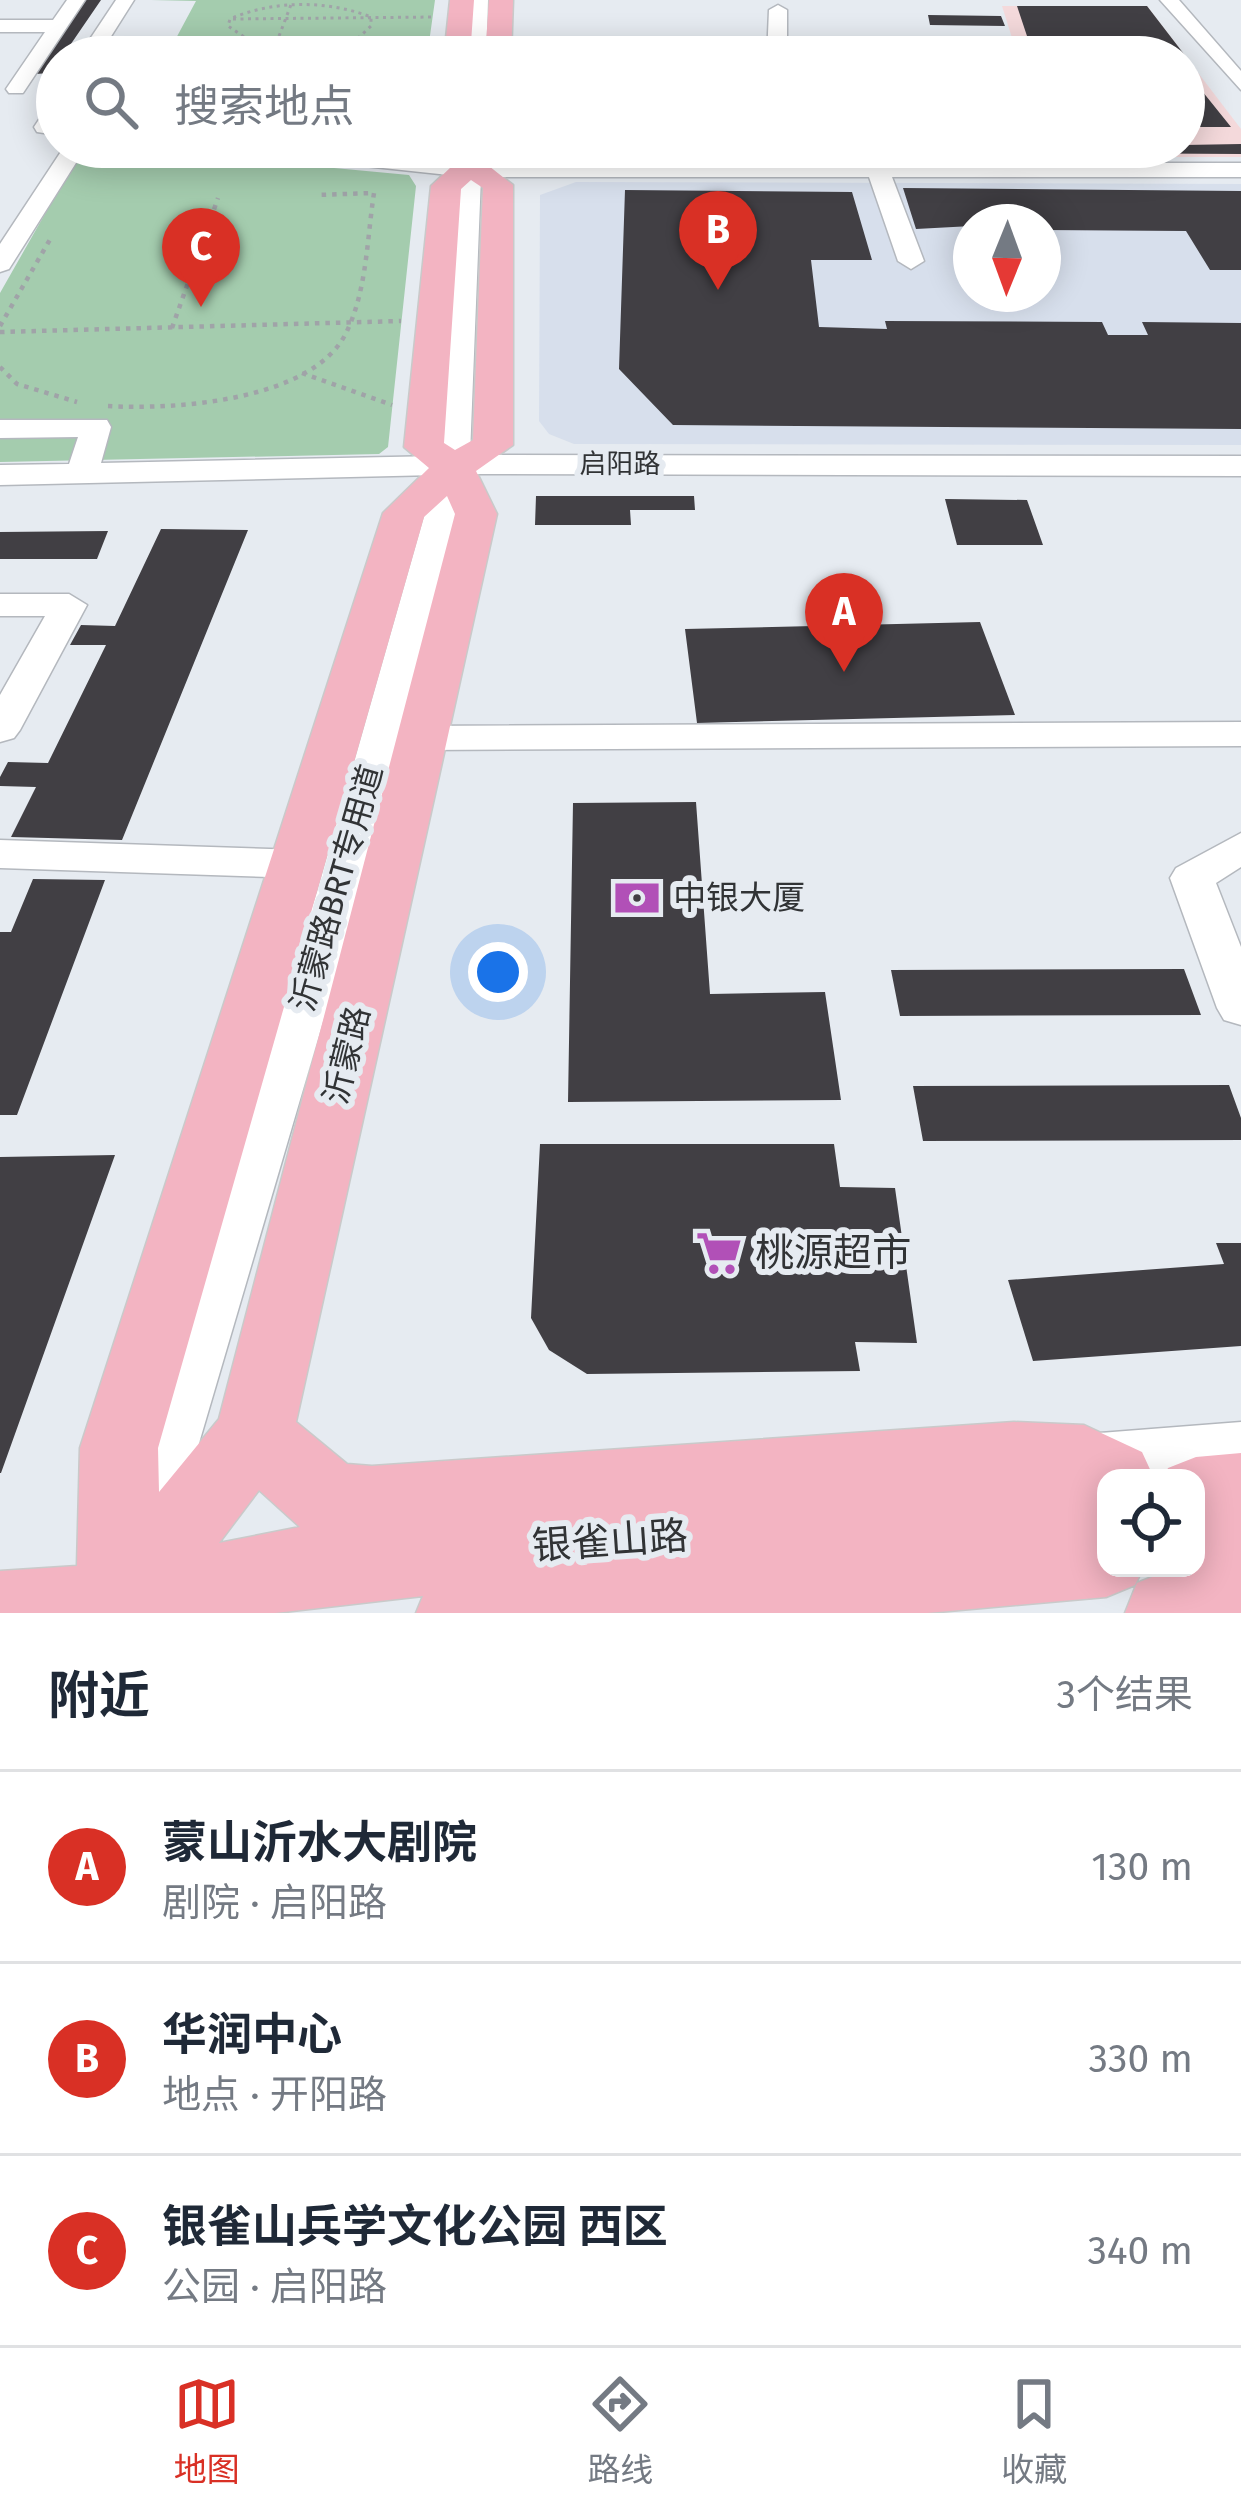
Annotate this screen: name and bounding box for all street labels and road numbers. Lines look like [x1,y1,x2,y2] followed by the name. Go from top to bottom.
[580,448,661,480] street label: 启阳路
[283,760,391,1016] street label: 沂蒙路BRT专用道
[316,1002,378,1108] street label: 沂蒙路
[531,1513,689,1569] street label: 银雀山路

